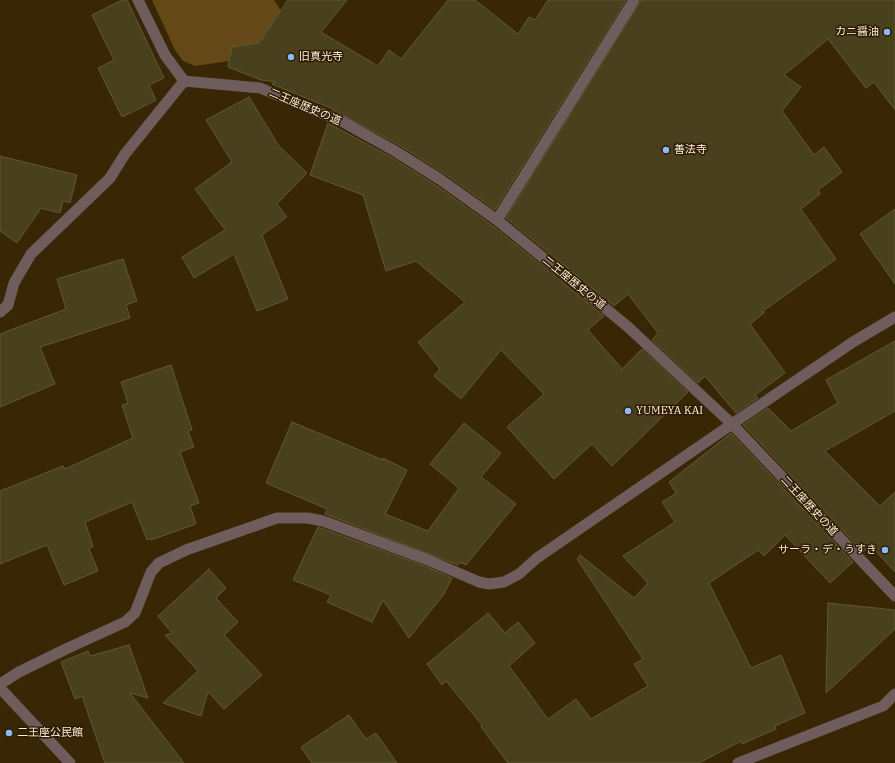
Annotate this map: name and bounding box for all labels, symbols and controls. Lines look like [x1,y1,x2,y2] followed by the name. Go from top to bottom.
[835,25,879,39] place label: カニ醤油
[882,27,892,37] marker: カニ醤油
[299,50,343,64] place label: 旧真光寺
[286,52,296,62] marker: 旧真光寺
[267,86,343,128] street label: 二王座歴史の道
[674,143,707,157] place label: 善法寺
[661,145,671,155] marker: 善法寺
[540,254,608,312] street label: 二王座歴史の道
[636,404,703,418] place label: YUMEYA KAI
[623,406,633,416] marker: YUMEYA KAI
[778,473,840,539] street label: 二王座歴史の道
[778,543,877,557] place label: サーラ・デ・うすき
[880,545,890,555] marker: サーラ・デ・うすき
[17,726,83,740] place label: 二王座公民館
[4,728,14,738] marker: 二王座公民館

